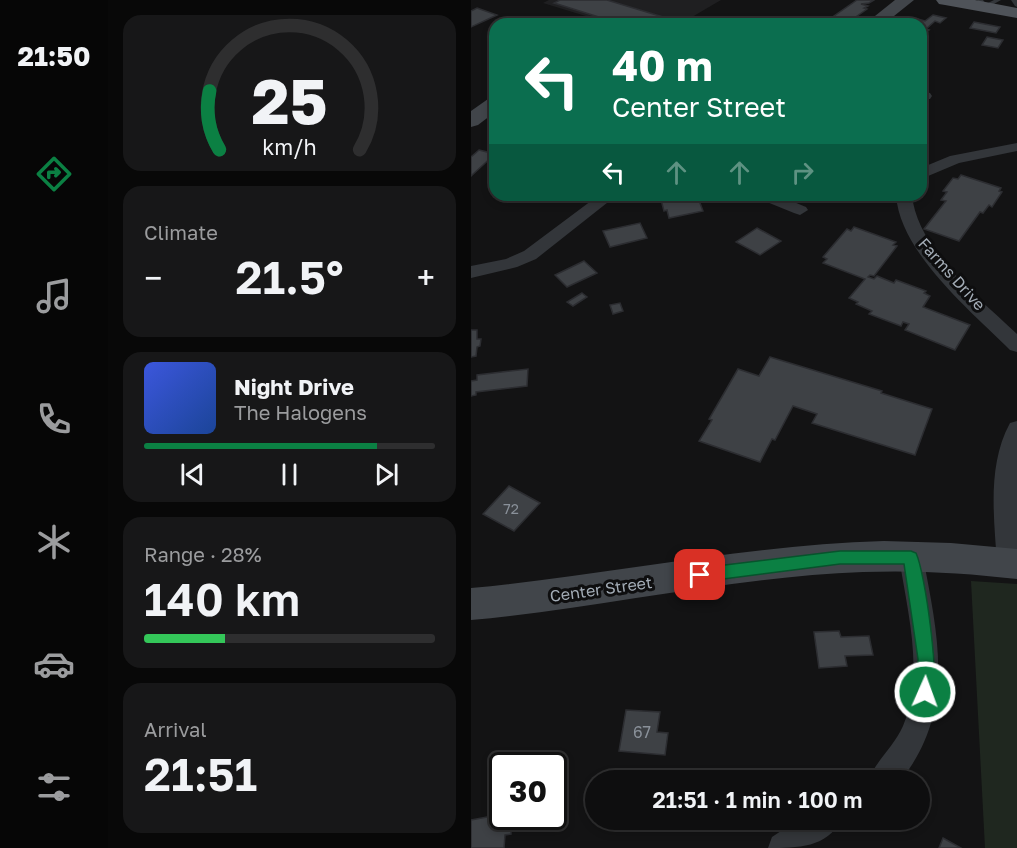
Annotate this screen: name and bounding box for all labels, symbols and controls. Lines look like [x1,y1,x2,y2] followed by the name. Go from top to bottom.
[17,40,91,72] text: 21:50
[612,40,713,90] text: 40 m
[513,42,591,120] icon: left
[251,63,328,138] text: 25
[612,91,786,123] text: Center Street
[262,134,317,160] text: km/h
[33,153,75,195] icon: directions
[597,156,630,189] icon: left
[660,156,693,189] icon: ahead
[723,156,756,189] icon: ahead
[786,156,819,189] icon: right
[144,220,218,244] text: Climate
[914,234,990,314] street label: Farms Drive
[235,250,344,304] text: 21.5°
[144,258,162,297] text: −
[417,258,435,297] text: +
[33,275,75,317] icon: music
[234,373,354,400] text: Night Drive
[33,398,75,440] icon: phone
[234,400,367,424] text: The Halogens
[176,458,209,491] icon: previous
[273,458,306,491] icon: pause
[370,458,403,491] icon: next
[503,500,519,517] house number: 72
[33,521,75,563] icon: climate
[144,542,262,566] text: Range · 28%
[674,549,725,600] pin
[683,558,716,591] icon: arrive
[144,572,300,626] text: 140 km
[549,572,653,606] street label: Center Street
[33,643,75,685] icon: car
[893,660,957,724] position arrow
[144,717,207,741] text: Arrival
[633,722,651,742] house number: 67
[144,747,257,801] text: 21:51
[489,752,567,830] speed limit sign: 30
[33,766,75,808] icon: filters
[652,786,863,813] text: 21:51 · 1 min · 100 m

